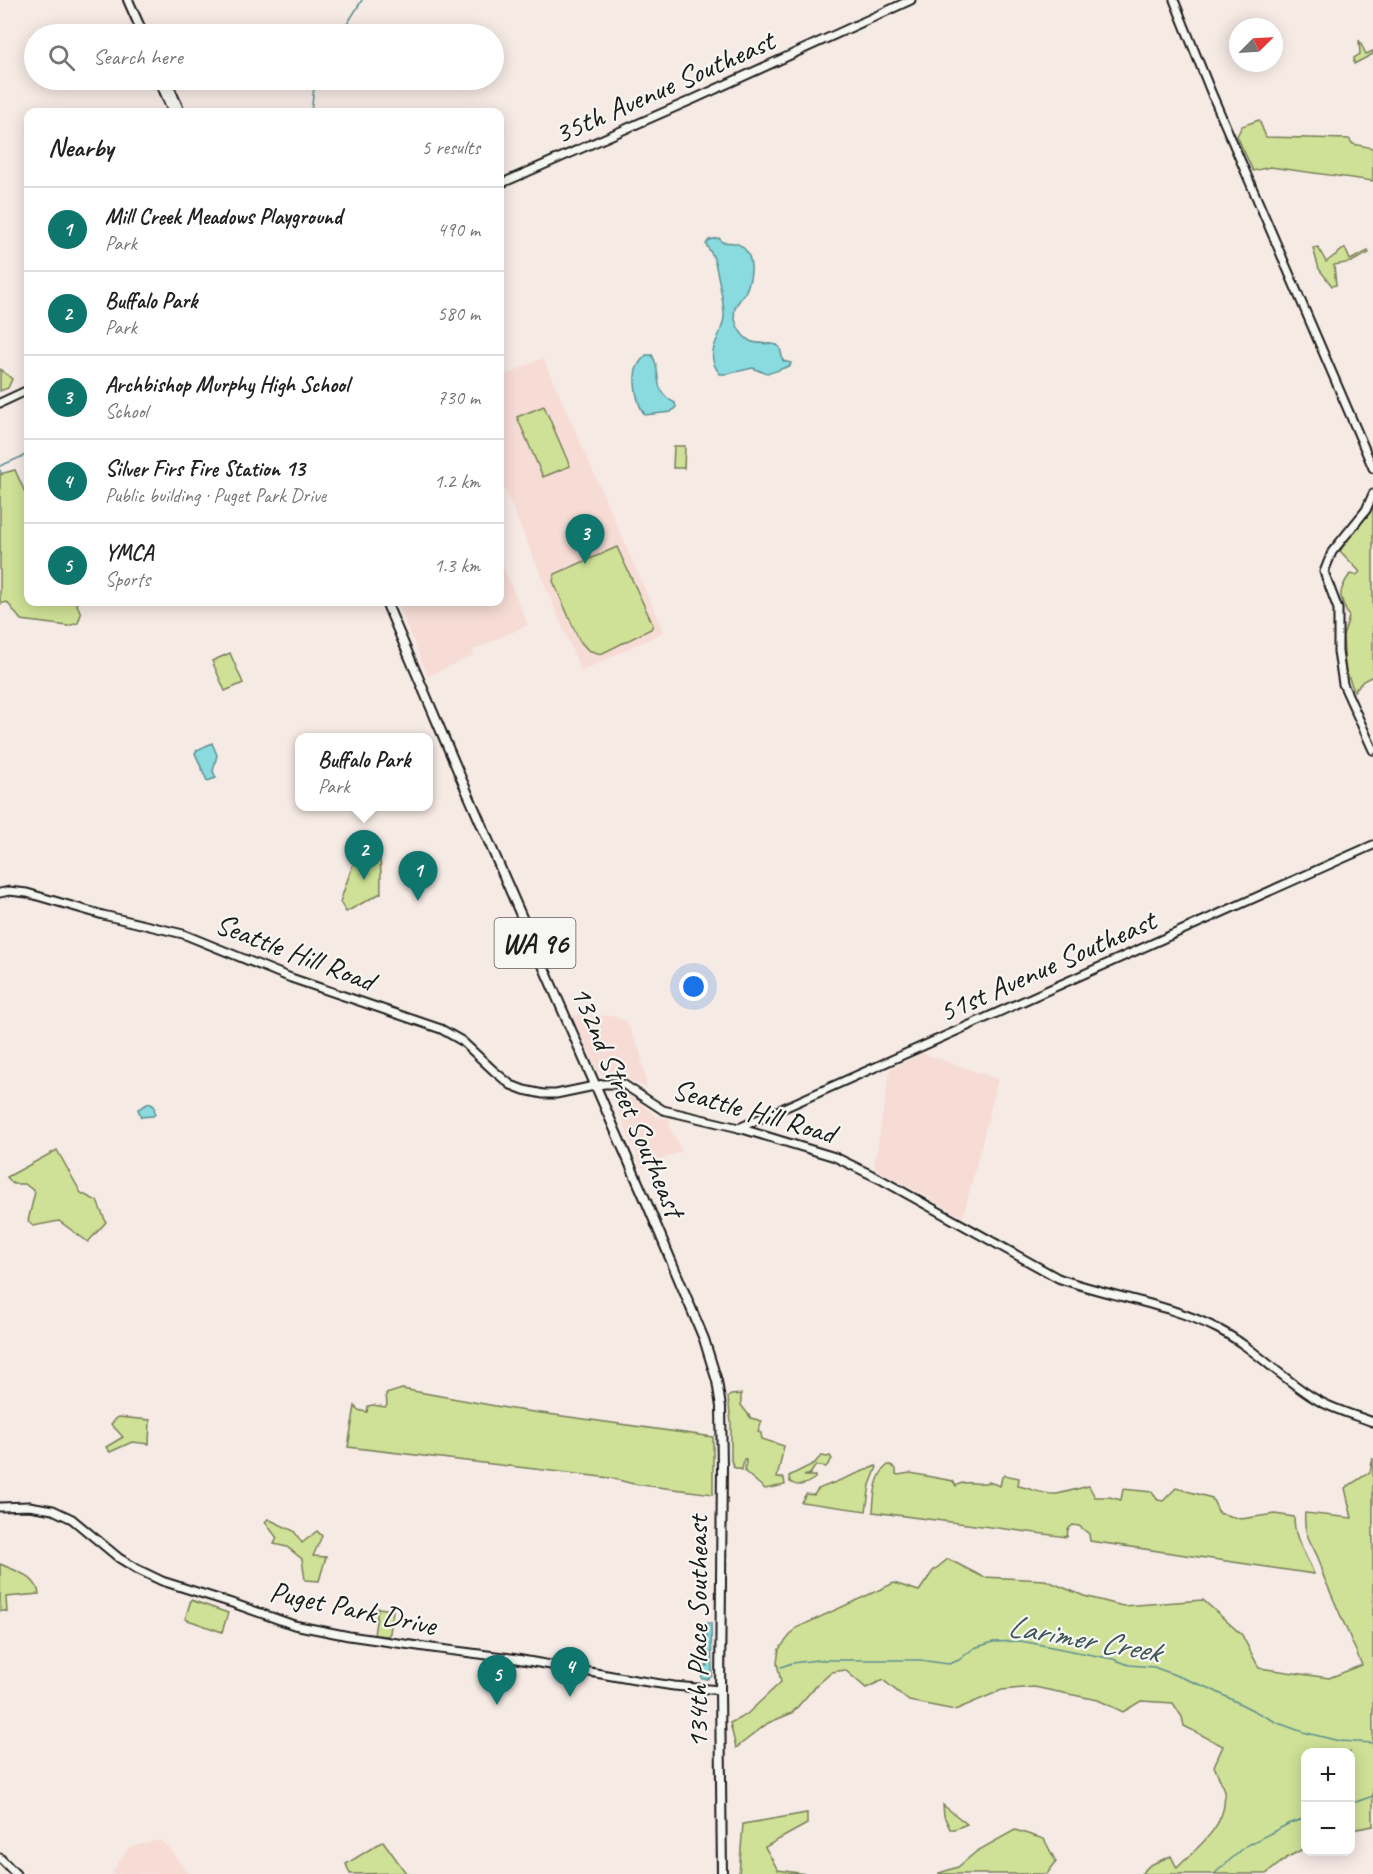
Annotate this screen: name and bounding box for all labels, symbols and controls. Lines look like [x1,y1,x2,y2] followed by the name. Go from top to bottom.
[1229,18,1283,72] north arrow
[548,20,783,152] street label: 35th Avenue Southeast
[24,24,504,90] search box
[45,41,78,74] icon: search
[93,43,183,71] text: Search here
[48,131,113,164] text: Nearby
[421,135,480,160] text: 5 results
[105,203,342,231] text: Mill Creek Meadows Playground
[63,217,72,242] text: 1
[437,217,480,242] text: 490 m
[105,231,137,256] text: Park
[105,287,197,315] text: Buffalo Park
[63,301,72,326] text: 2
[437,301,480,326] text: 580 m
[105,315,137,340] text: Park
[105,371,349,399] text: Archbishop Murphy High School
[63,385,72,410] text: 3
[437,385,480,410] text: 730 m
[105,399,148,424] text: School
[105,455,305,483] text: Silver Firs Fire Station 13
[63,469,72,494] text: 4
[434,469,480,494] text: 1.2 km
[105,483,326,508] text: Public building · Puget Park Drive
[566,514,604,564] pin: 3
[105,539,153,567] text: YMCA
[63,553,72,578] text: 5
[434,553,480,578] text: 1.3 km
[105,567,150,592] text: Sports
[295,733,433,811] popup
[318,746,410,774] text: Buffalo Park
[318,774,350,799] text: Park
[344,830,384,880] pin: 2
[398,852,438,901] pin: 1
[933,900,1164,1031] street label: 51st Avenue Southeast
[210,904,384,1001] street label: Seattle Hill Road
[494,918,576,968] road number: WA 96
[679,972,708,1001] your location
[562,980,695,1226] street label: 132nd Street Southeast
[668,1070,844,1154] street label: Seattle Hill Road
[678,1512,716,1749] street label: 134th Place Southeast
[266,1572,442,1645] street label: Puget Park Drive
[1005,1605,1168,1673] water label: Larimer Creek
[550,1648,590,1697] pin: 4
[478,1656,516,1705] pin: 5
[1301,1748,1355,1856] map controls
[1301,1748,1355,1802] button: +
[1301,1802,1355,1856] button: −

